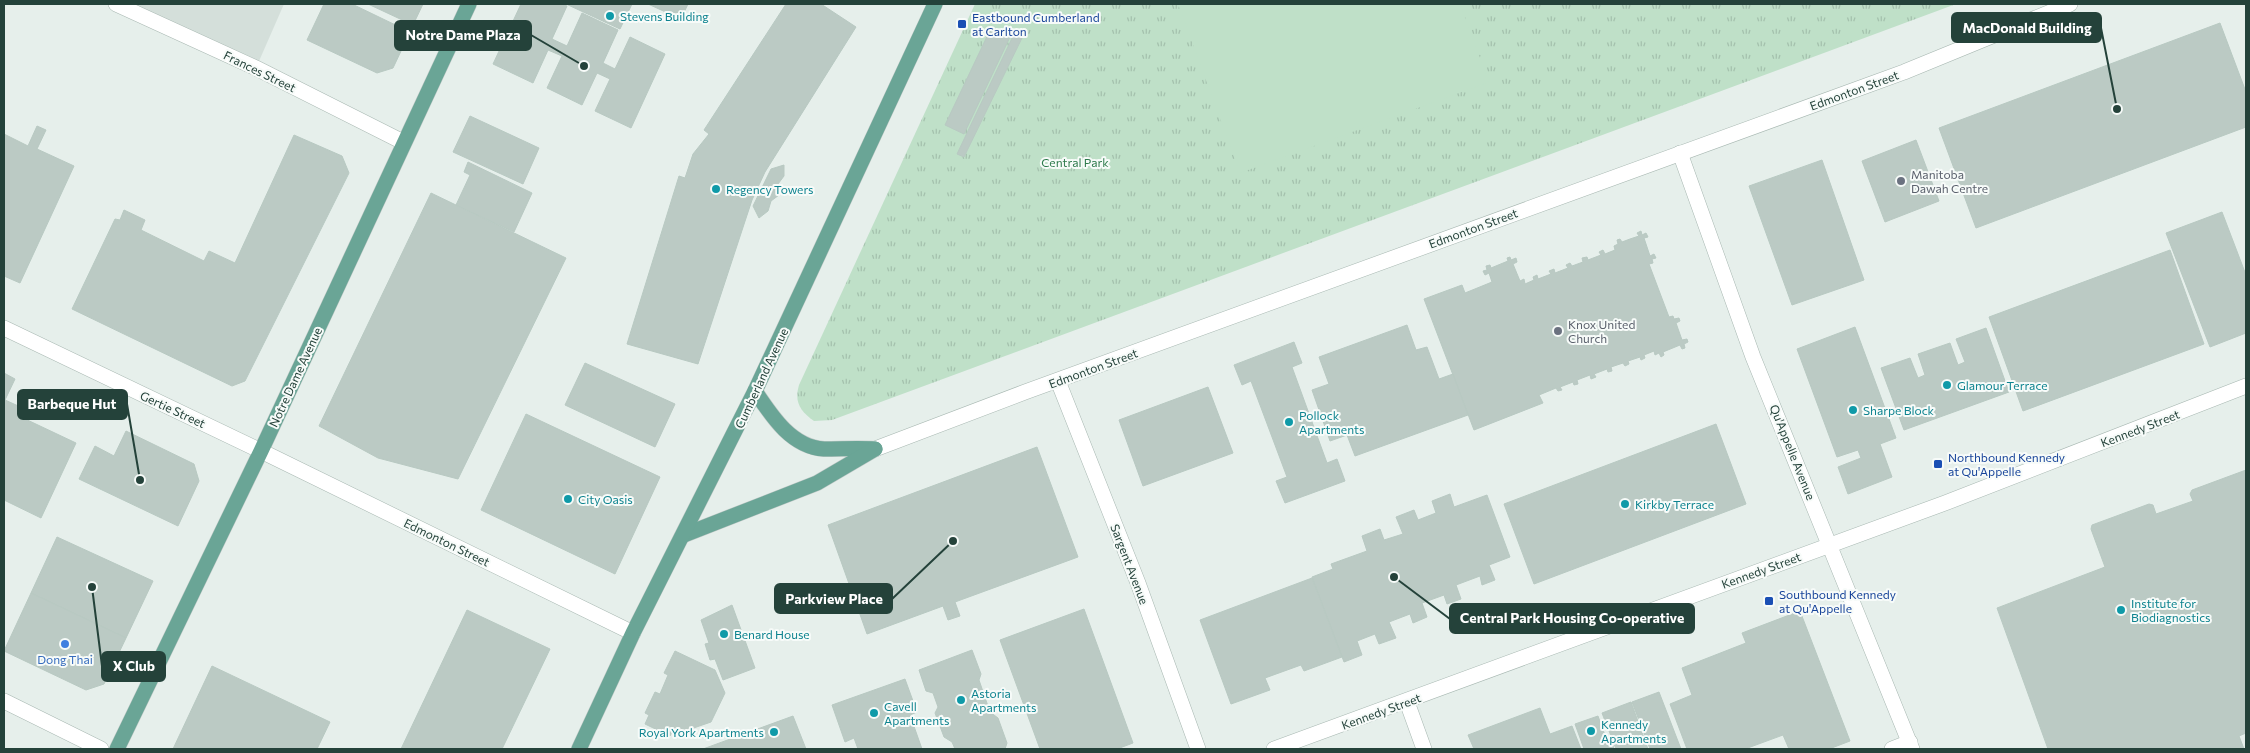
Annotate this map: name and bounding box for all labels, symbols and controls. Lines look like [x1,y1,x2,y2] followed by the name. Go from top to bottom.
[620,9,709,23] place label: Stevens Building
[604,10,616,22] marker: Stevens Building
[972,10,1100,38] place label: Eastbound Cumberland at Carlton
[1952,13,2101,42] callout: MacDonald Building
[956,18,968,30] marker: Eastbound Cumberland at Carlton
[1962,19,2092,36] text: MacDonald Building
[395,21,531,50] callout: Notre Dame Plaza
[405,26,521,43] text: Notre Dame Plaza
[222,48,298,95] street label: Frances Street
[1808,67,1900,113] street label: Edmonton Street
[1041,155,1109,169] park label: Central Park
[1911,167,1988,195] place label: Manitoba Dawah Centre
[1895,175,1907,187] marker: Manitoba Dawah Centre
[726,182,814,196] place label: Regency Towers
[710,183,722,195] marker: Regency Towers
[1427,205,1519,251] street label: Edmonton Street
[1568,317,1635,345] place label: Knox United Church
[266,325,324,429] street label: Notre Dame Avenue
[1552,325,1564,337] marker: Knox United Church
[732,326,790,430] street label: Cumberland Avenue
[1047,345,1139,391] street label: Edmonton Street
[1957,378,2048,392] place label: Glamour Terrace
[1941,379,1953,391] marker: Glamour Terrace
[138,388,208,430] street label: Gertie Street
[18,390,127,419] callout: Barbeque Hut
[28,395,116,412] text: Barbeque Hut
[1767,402,1819,502] street label: Qu'Appelle Avenue
[1863,403,1935,417] place label: Sharpe Block
[1847,404,1859,416] marker: Sharpe Block
[2099,406,2182,449] street label: Kennedy Street
[1299,408,1364,436] place label: Pollock Apartments
[1283,416,1295,428] marker: Pollock Apartments
[1948,450,2065,478] place label: Northbound Kennedy at Qu'Appelle
[1932,458,1944,470] marker: Northbound Kennedy at Qu'Appelle
[578,492,633,506] place label: City Oasis
[562,493,574,505] marker: City Oasis
[1635,497,1714,511] place label: Kirkby Terrace
[1619,498,1631,510] marker: Kirkby Terrace
[402,515,492,569] street label: Edmonton Street
[1108,522,1152,606] street label: Sargent Avenue
[1719,549,1803,591] street label: Kennedy Street
[775,584,892,613] callout: Parkview Place
[1779,587,1896,615] place label: Southbound Kennedy at Qu'Appelle
[785,590,883,607] text: Parkview Place
[1763,595,1775,607] marker: Southbound Kennedy at Qu'Appelle
[2131,596,2211,624] place label: Institute for Biodiagnostics
[1450,604,1694,633] callout: Central Park Housing Co-operative
[2115,604,2127,616] marker: Institute for Biodiagnostics
[1460,609,1684,626] text: Central Park Housing Co-operative
[734,627,810,641] place label: Benard House
[718,628,730,640] marker: Benard House
[59,638,71,650] marker: Dong Thai
[37,652,93,666] place label: Dong Thai
[102,652,165,681] callout: X Club
[113,657,155,674] text: X Club
[971,686,1036,714] place label: Astoria Apartments
[1339,690,1423,732] street label: Kennedy Street
[955,694,967,706] marker: Astoria Apartments
[884,699,949,727] place label: Cavell Apartments
[868,707,880,719] marker: Cavell Apartments
[1601,717,1666,745] place label: Kennedy Apartments
[639,725,764,739] place label: Royal York Apartments
[1585,725,1597,737] marker: Kennedy Apartments
[768,726,780,738] marker: Royal York Apartments

